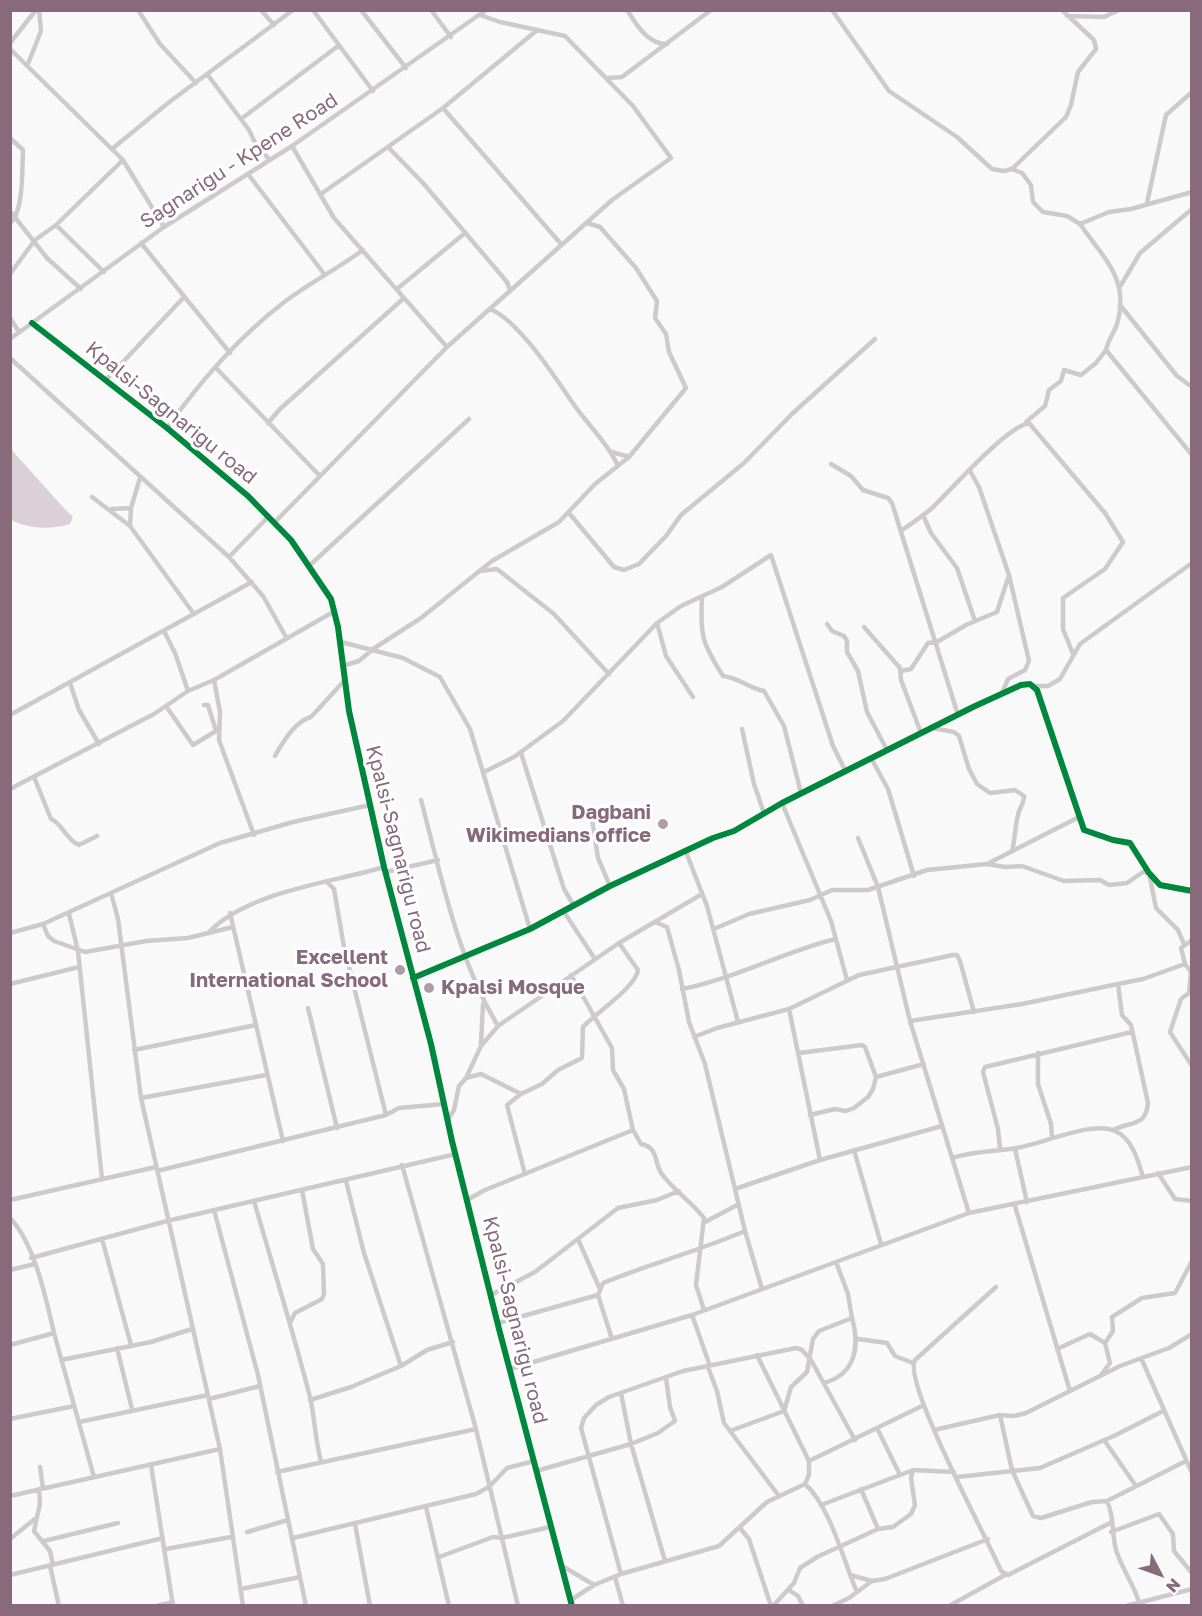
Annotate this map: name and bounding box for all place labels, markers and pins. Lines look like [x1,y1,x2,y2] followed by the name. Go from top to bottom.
[466,801,651,848] place label: Dagbani Wikimedians office
[656,817,670,831] marker: Dagbani Wikimedians office
[189,946,388,993] place label: Excellent International School
[393,963,407,977] marker: Excellent International School
[441,976,585,1000] place label: Kpalsi Mosque
[422,981,436,995] marker: Kpalsi Mosque

